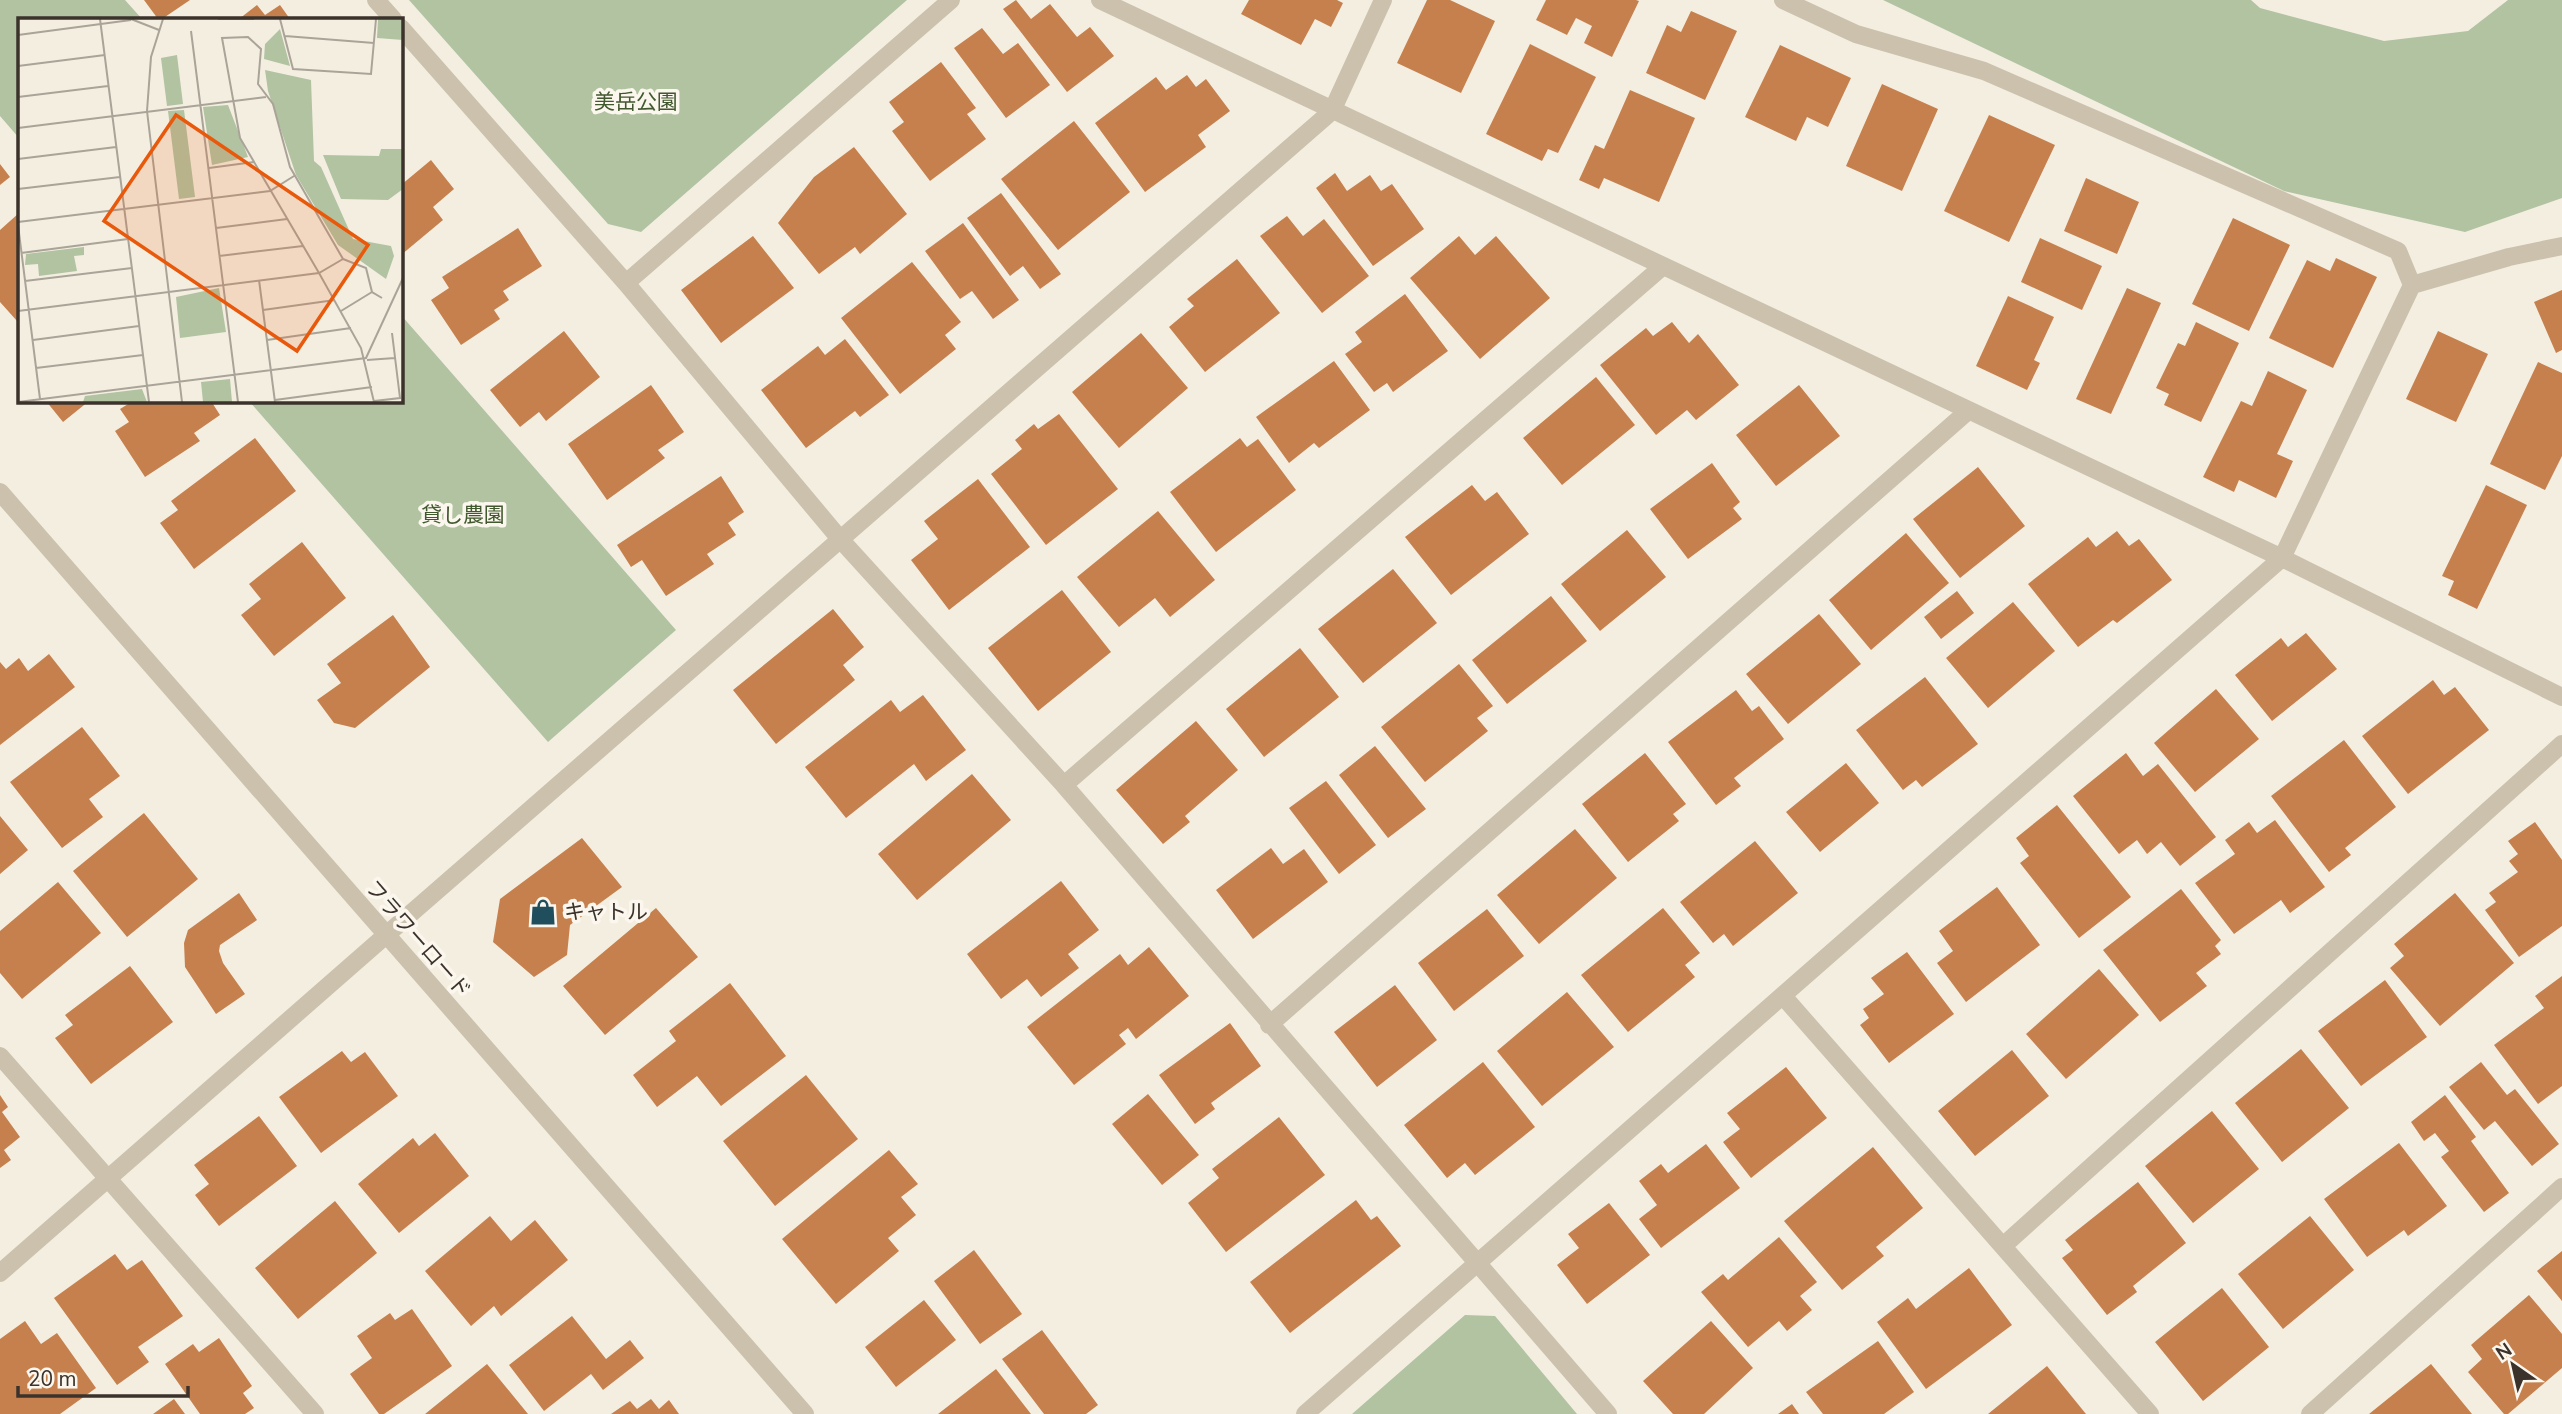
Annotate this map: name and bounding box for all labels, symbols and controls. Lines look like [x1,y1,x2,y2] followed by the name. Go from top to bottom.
[18,18,402,402] inset map
[594,88,678,116] park label: 美岳公園
[421,501,505,529] park label: 貸し農園
[359,874,477,1004] street label: フラワーロード
[528,897,558,927] shop icon: キャトル
[564,898,648,926] place label: キャトル
[2478,1330,2548,1400] north arrow
[2491,1337,2517,1366] text: N
[18,1354,187,1398] scale bar
[28,1365,77,1393] text: 20 m

